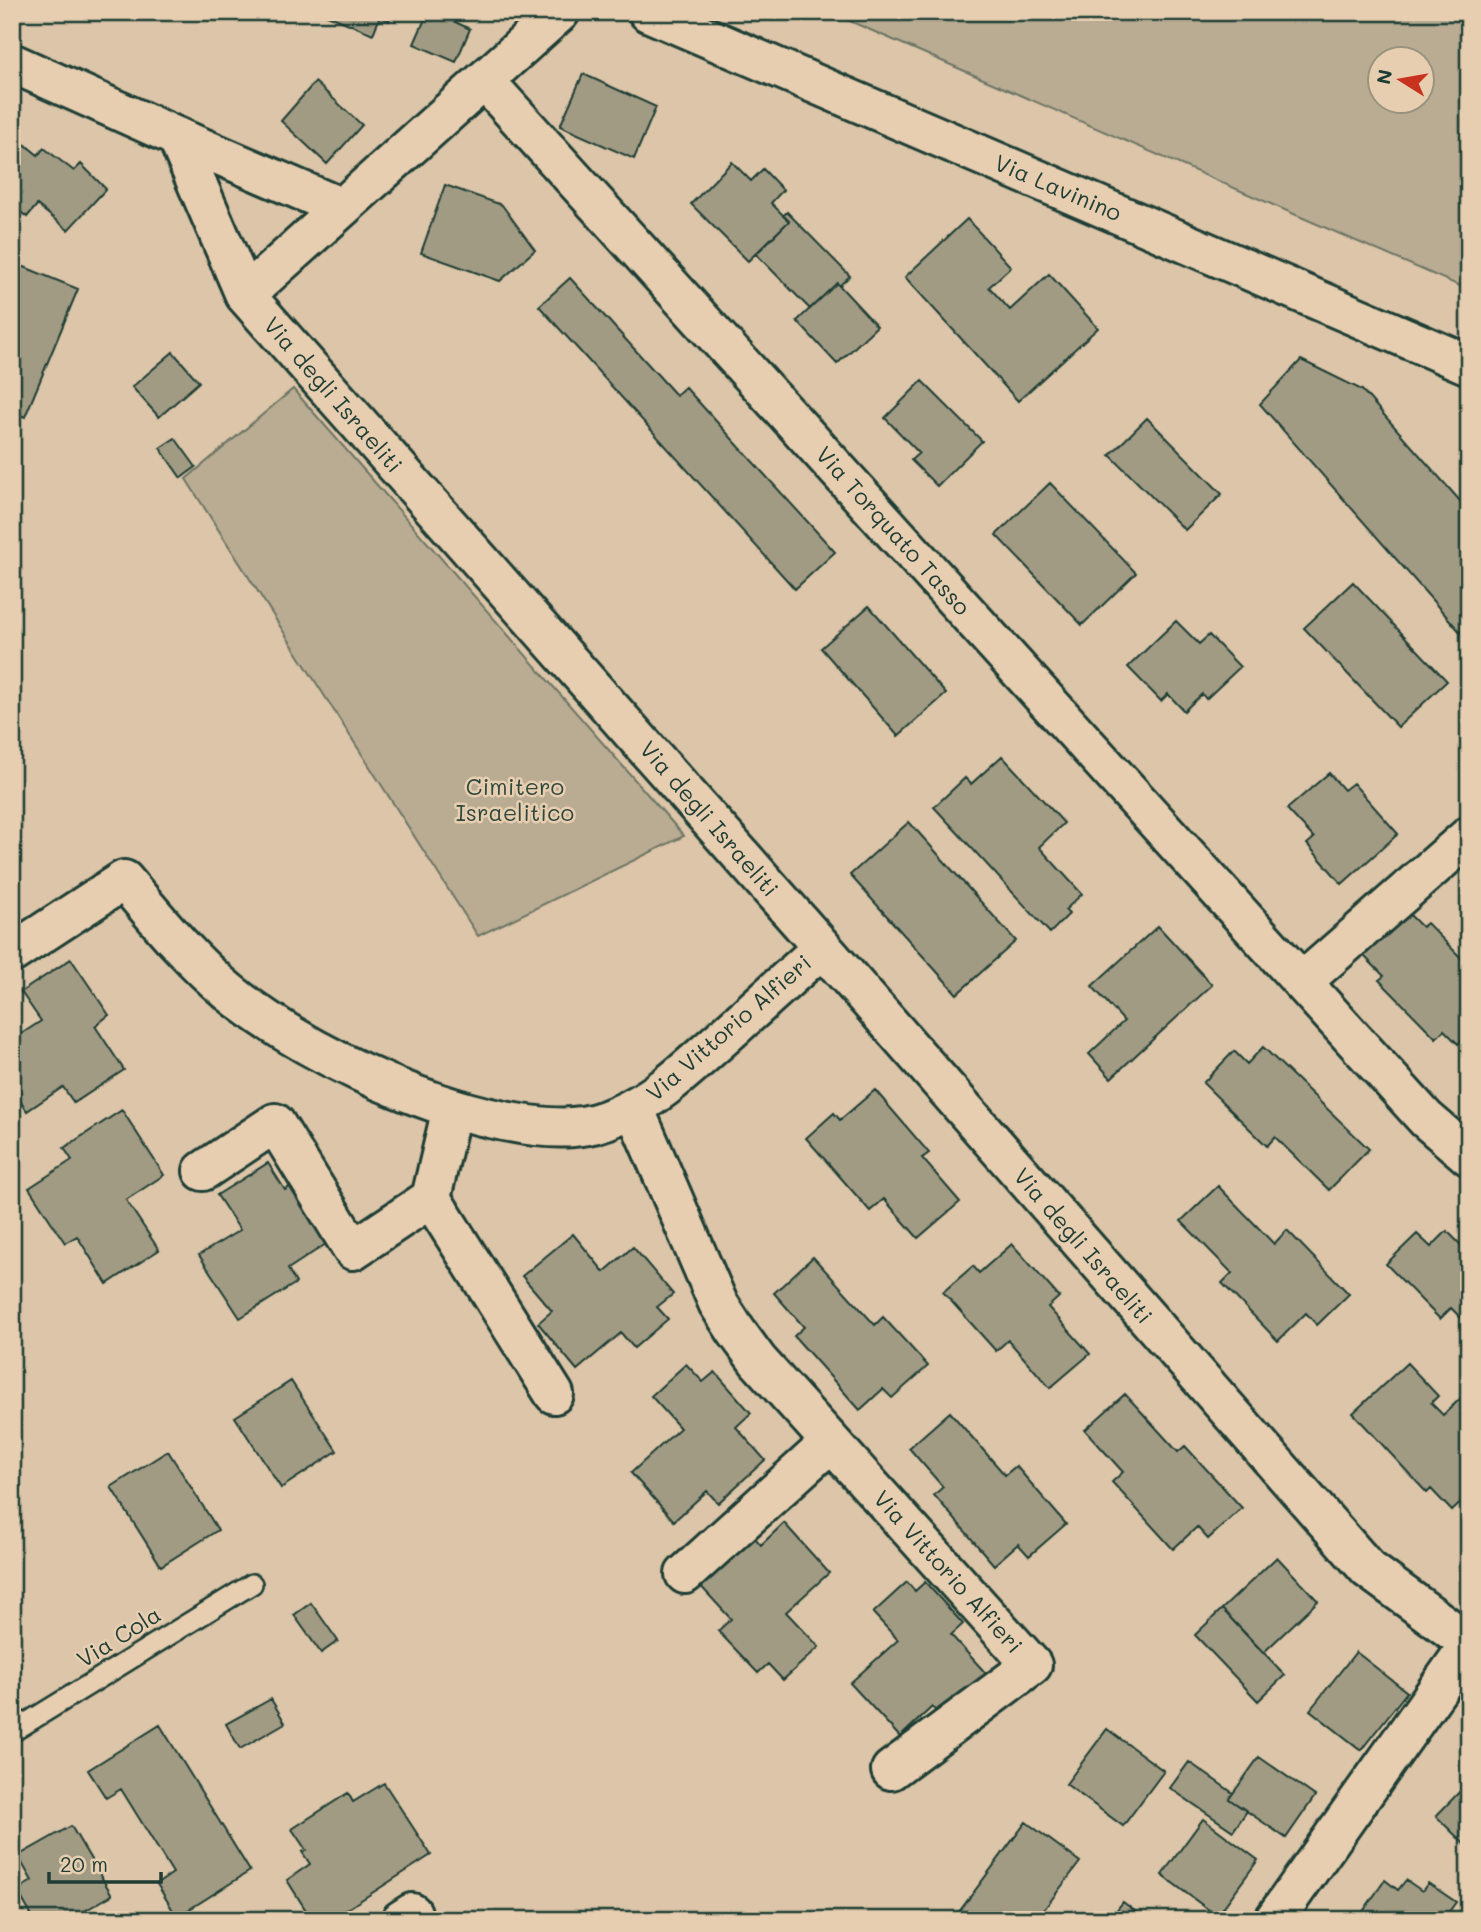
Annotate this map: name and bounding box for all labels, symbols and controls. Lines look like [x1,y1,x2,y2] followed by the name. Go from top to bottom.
[1366,46,1436,116] north arrow
[1370,67,1397,86] text: N
[990,147,1127,227] street label: Via Lavinino
[258,310,410,479] street label: Via degli Israeliti
[810,440,978,621] street label: Via Torquato Tasso
[634,734,786,903] street label: Via degli Israeliti
[456,771,574,827] park label: Cimitero Israelitico
[640,947,817,1107] street label: Via Vittorio Alfieri
[1008,1161,1160,1330] street label: Via degli Israeliti
[868,1484,1030,1659] street label: Via Vittorio Alfieri
[71,1599,166,1674] street label: Via Cola
[49,1841,161,1885] scale bar
[60,1850,108,1877] text: 20 m

